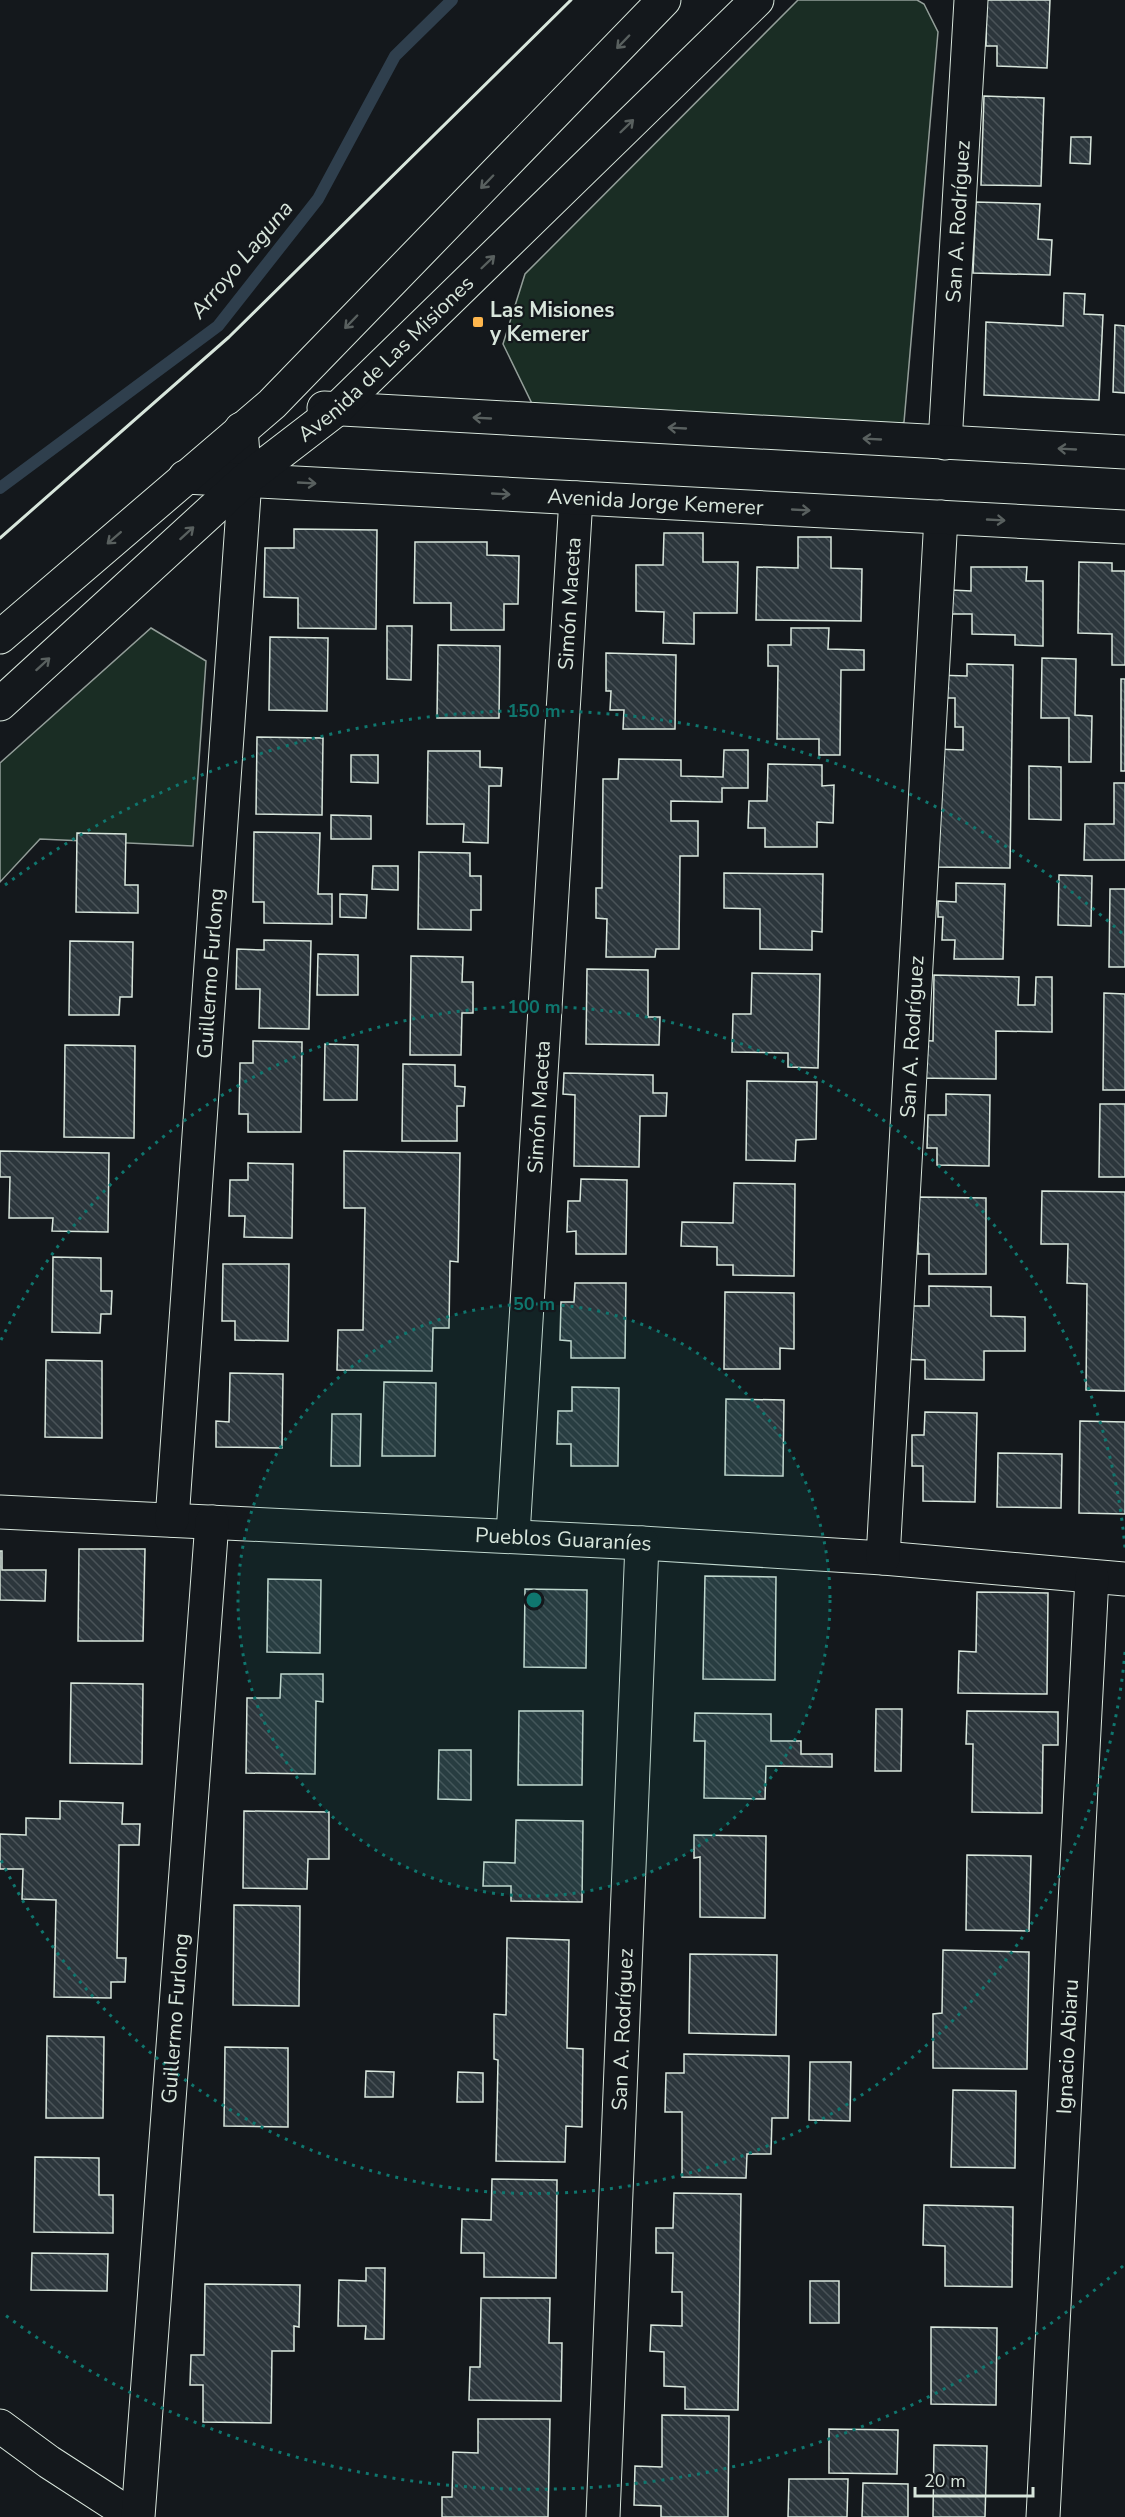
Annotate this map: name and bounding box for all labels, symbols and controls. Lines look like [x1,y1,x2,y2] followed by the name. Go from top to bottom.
[616,34,630,49] one-way arrow
[620,119,635,133] one-way arrow
[939,139,977,303] street label: San A. Rodríguez
[480,174,494,189] one-way arrow
[183,194,300,326] water label: Arroyo Laguna
[480,255,495,269] one-way arrow
[292,269,480,448] street label: Avenida de Las Misiones
[489,296,614,348] place label: Las Misiones y Kemerer
[345,314,359,329] one-way arrow
[471,315,485,329] marker: Las Misiones y Kemerer
[473,412,493,423] one-way arrow
[668,423,688,434] one-way arrow
[862,433,882,444] one-way arrow
[1057,443,1077,454] one-way arrow
[296,478,316,489] one-way arrow
[547,482,765,522] street label: Avenida Jorge Kemerer
[491,488,511,499] one-way arrow
[790,504,810,515] one-way arrow
[985,515,1005,526] one-way arrow
[179,526,194,540] one-way arrow
[107,531,122,545] one-way arrow
[552,536,588,671] street label: Simón Maceta
[35,658,50,672] one-way arrow
[507,699,561,723] text: 150 m
[190,887,230,1059] street label: Guillermo Furlong
[894,955,931,1119] street label: San A. Rodríguez
[507,995,561,1019] text: 100 m
[521,1040,557,1174] street label: Simón Maceta
[513,1292,555,1316] text: 50 m
[474,1521,652,1558] street label: Pueblos Guaraníes
[524,1590,544,1610] centre of rings
[155,1932,195,2105] street label: Guillermo Furlong
[605,1947,640,2111] street label: San A. Rodríguez
[1050,1978,1085,2115] street label: Ignacio Abiaru
[915,2460,1034,2498] scale bar
[924,2469,966,2493] text: 20 m

